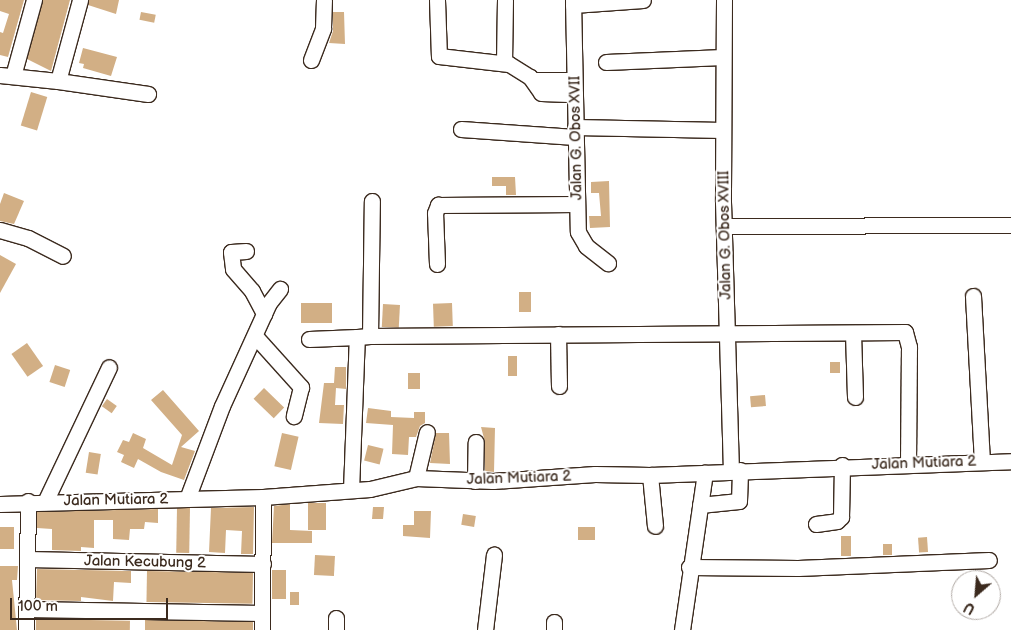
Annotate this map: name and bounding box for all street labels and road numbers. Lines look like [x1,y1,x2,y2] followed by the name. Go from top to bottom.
[566,75,586,201] street label: Jalan G. Obos XVII
[715,170,735,300] street label: Jalan G. Obos XVIII
[871,452,977,474] street label: Jalan Mutiara 2
[466,467,572,489] street label: Jalan Mutiara 2
[64,490,168,510] street label: Jalan Mutiara 2
[84,552,206,572] street label: Jalan Kecubung 2

